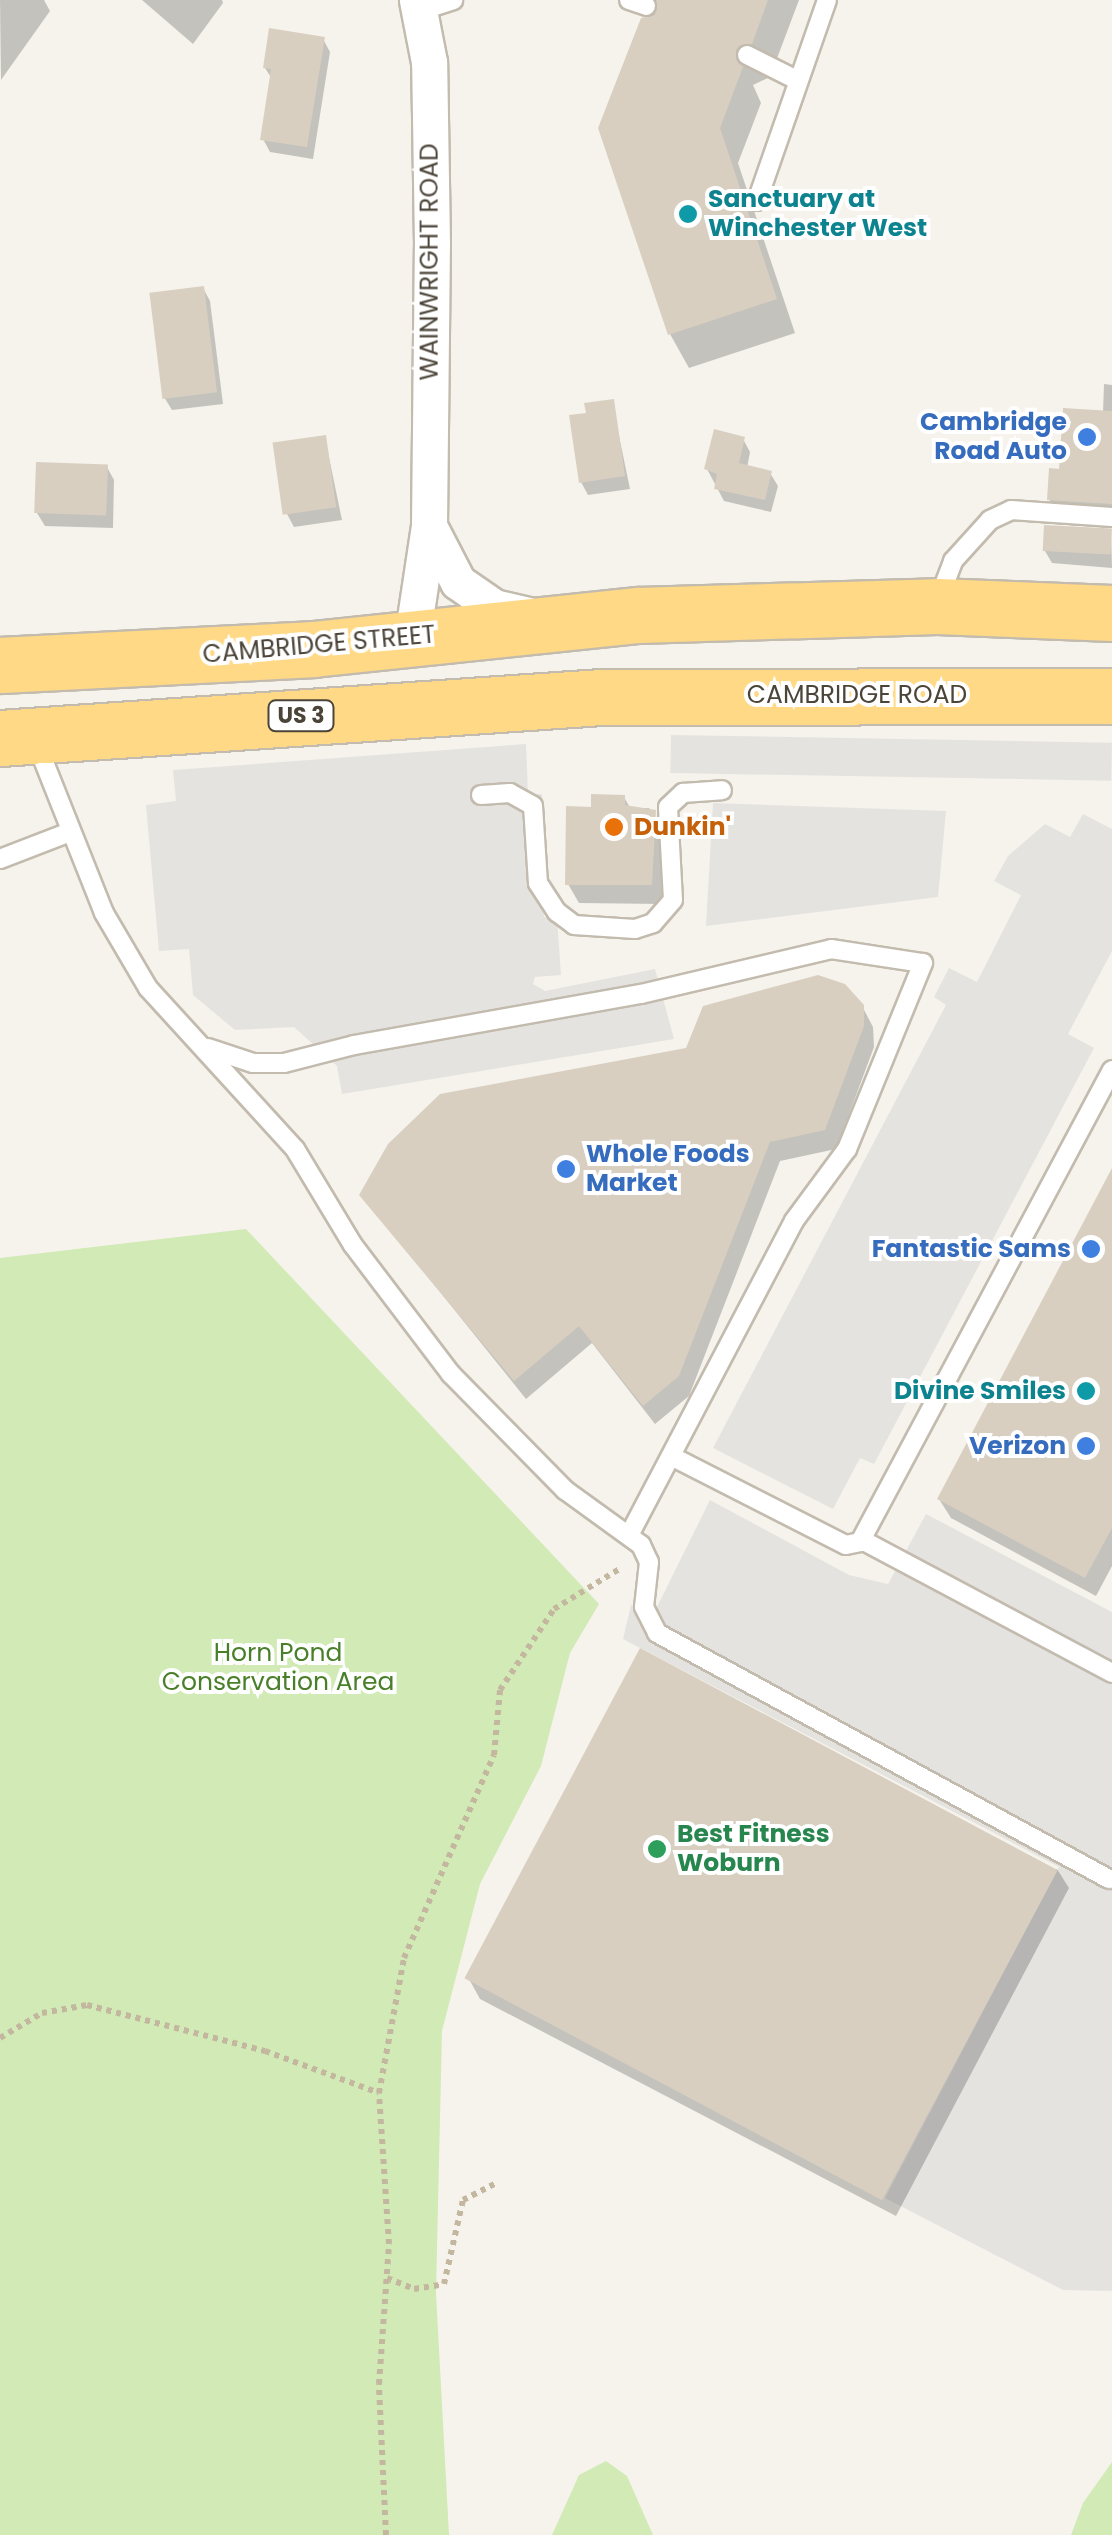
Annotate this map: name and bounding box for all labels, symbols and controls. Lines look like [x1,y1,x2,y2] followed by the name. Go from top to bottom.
[415,143,445,381] street label: WAINWRIGHT ROAD
[708,185,927,244] place label: Sanctuary at Winchester West
[677,203,699,225] marker: Sanctuary at Winchester West
[920,408,1067,467] place label: Cambridge Road Auto
[1076,426,1098,448] marker: Cambridge Road Auto
[201,620,437,670] street label: CAMBRIDGE STREET
[747,680,967,710] street label: CAMBRIDGE ROAD
[266,699,336,733] road number: US 3
[634,812,731,842] place label: Dunkin'
[603,816,625,838] marker: Dunkin'
[586,1140,750,1199] place label: Whole Foods Market
[555,1158,577,1180] marker: Whole Foods Market
[872,1234,1071,1264] place label: Fantastic Sams
[1080,1238,1102,1260] marker: Fantastic Sams
[894,1376,1066,1406] place label: Divine Smiles
[1075,1380,1097,1402] marker: Divine Smiles
[969,1431,1066,1461] place label: Verizon
[1075,1435,1097,1457] marker: Verizon
[162,1639,394,1698] park label: Horn Pond Conservation Area
[677,1820,830,1879] place label: Best Fitness Woburn
[646,1838,668,1860] marker: Best Fitness Woburn

